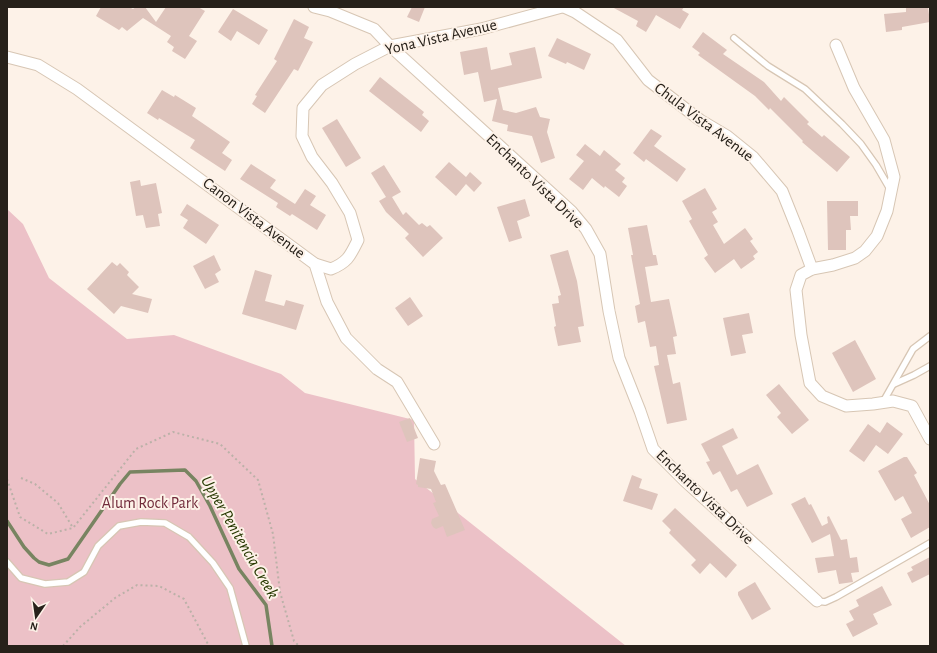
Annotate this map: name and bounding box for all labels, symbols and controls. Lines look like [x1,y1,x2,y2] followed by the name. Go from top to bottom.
[384,16,498,58] street label: Yona Vista Avenue
[652,80,756,164] street label: Chula Vista Avenue
[483,131,587,231] street label: Enchanto Vista Drive
[200,175,308,261] street label: Canon Vista Avenue
[653,447,757,547] street label: Enchanto Vista Drive
[197,473,282,602] water label: Upper Penitencia Creek
[102,495,199,511] park label: Alum Rock Park
[16,597,56,637] north arrow
[29,620,39,632] text: N

